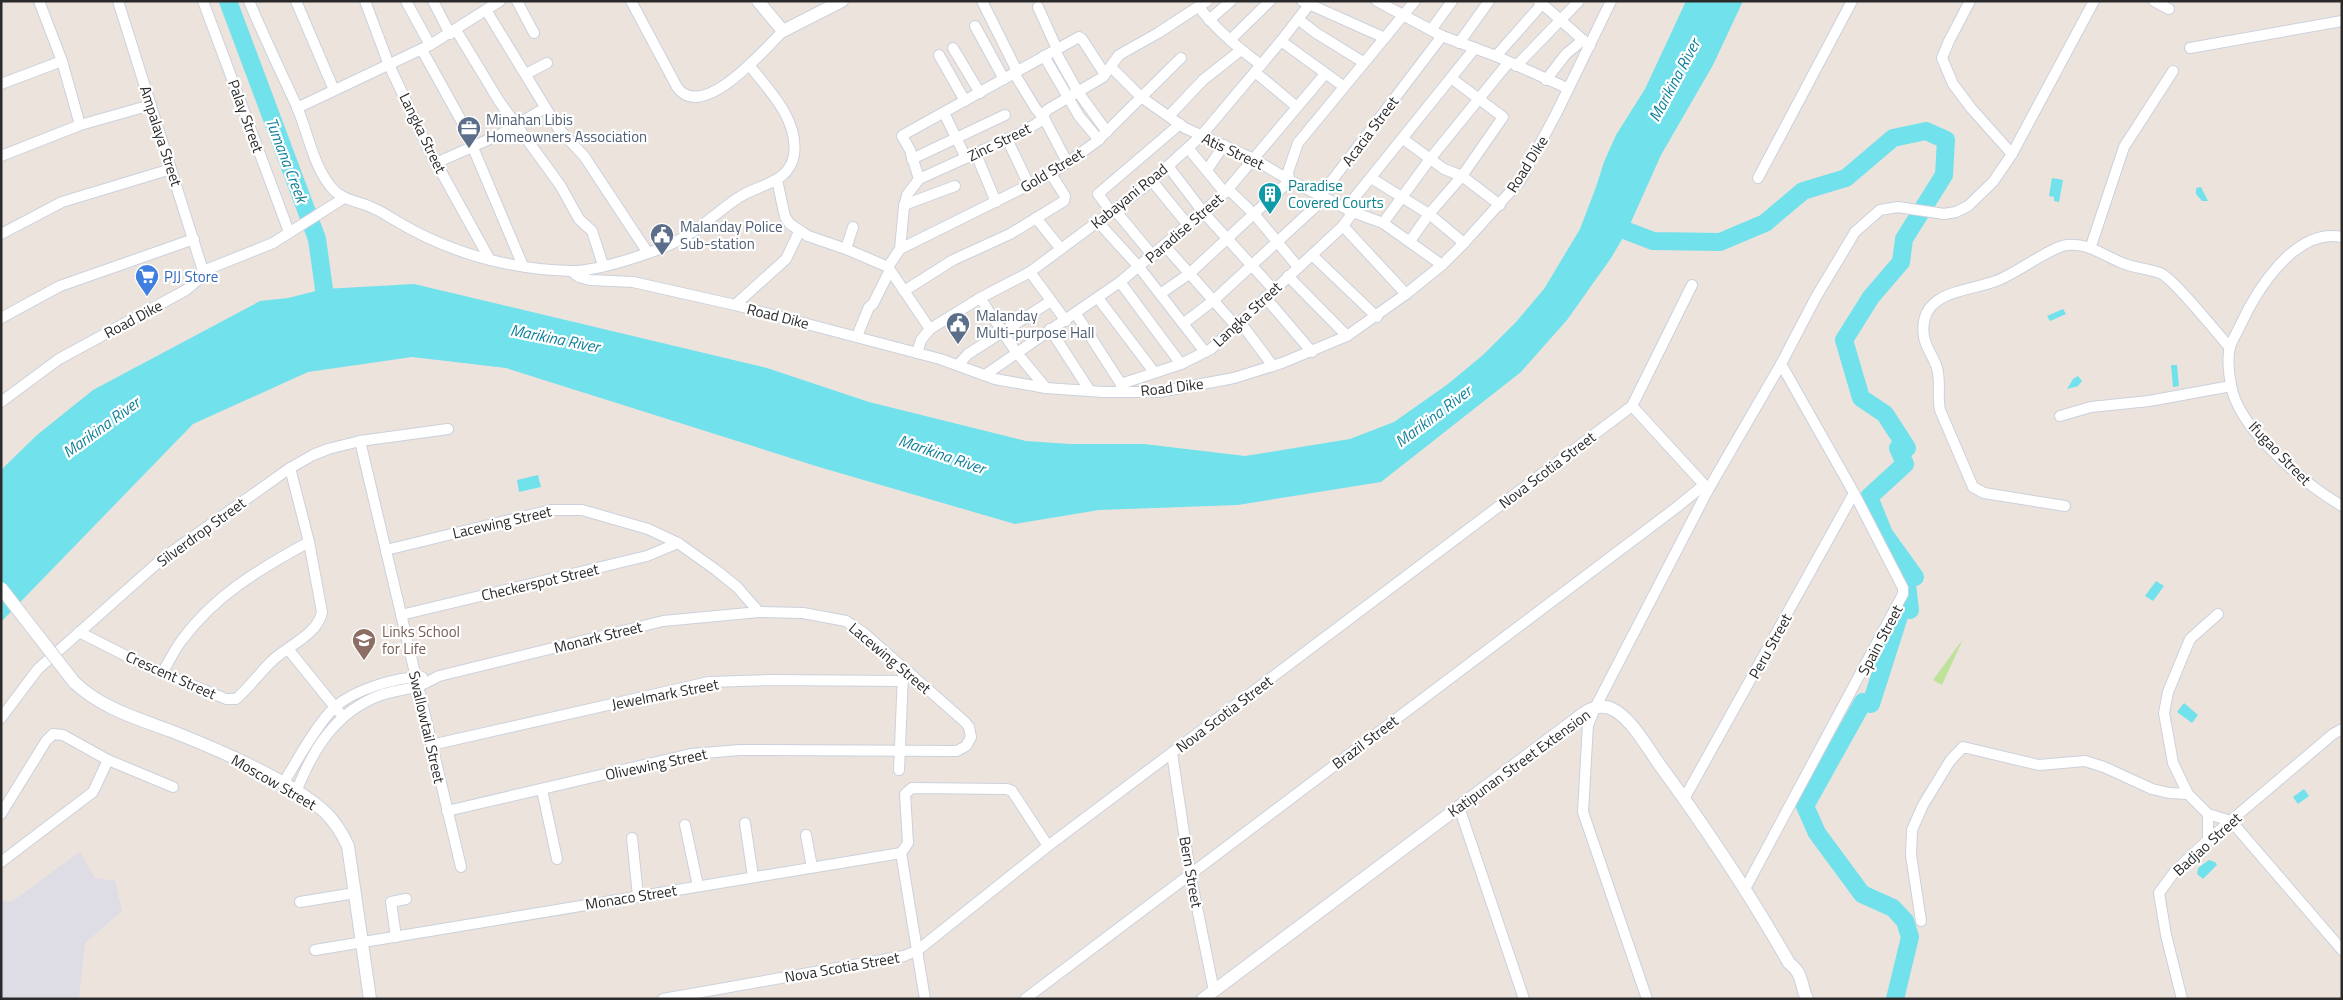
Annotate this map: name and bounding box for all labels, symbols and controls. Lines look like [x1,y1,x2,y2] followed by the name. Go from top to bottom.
[1642,33,1707,126] water label: Marikina River
[222,76,270,157] street label: Palay Street
[134,83,188,190] street label: Ampalaya Street
[394,89,453,178] street label: Langka Street
[1336,91,1404,171] street label: Acacia Street
[486,108,647,148] place label: Minahan Libis Homeowners Association
[260,114,315,208] water label: Tumana Creek
[456,115,482,149] office icon: Minahan Libis Homeowners Association
[963,116,1035,167] street label: Zinc Street
[1198,127,1269,176] street label: Atis Street
[1500,131,1554,197] street label: Road Dike
[1016,142,1089,198] street label: Gold Street
[1086,158,1172,234] street label: Kabayani Road
[1288,174,1384,214] place label: Paradise Covered Courts
[1257,181,1283,215] building icon: Paradise Covered Courts
[1140,187,1229,268] street label: Paradise Street
[680,215,783,255] place label: Malanday Police Sub-station
[649,222,675,256] public building icon: Malanday Police Sub-station
[134,263,160,297] supermarket icon: PJJ Store
[164,265,218,288] place label: PJJ Store
[1207,275,1287,352] street label: Langka Street
[100,294,166,344] street label: Road Dike
[745,297,811,335] street label: Road Dike
[976,304,1094,344] place label: Malanday Multi-purpose Hall
[945,311,971,345] public building icon: Malanday Multi-purpose Hall
[508,318,604,359] water label: Marikina River
[1139,372,1205,402] street label: Road Dike
[1390,378,1478,453] water label: Marikina River
[57,390,146,463] water label: Marikina River
[2243,416,2317,491] street label: Ifugao Street
[1494,425,1601,514] street label: Nova Scotia Street
[895,428,991,481] water label: Marikina River
[152,491,251,572] street label: Silverdrop Street
[450,499,555,545] street label: Lacewing Street
[479,557,602,607] street label: Checkerspot Street
[1852,600,1909,679] street label: Spain Street
[1743,609,1798,683] street label: Peru Street
[551,615,645,659] street label: Monark Street
[844,617,937,700] street label: Lacewing Street
[382,620,460,660] place label: Links School for Life
[351,627,377,661] school or university icon: Links School for Life
[122,645,221,706] street label: Crescent Street
[403,669,451,786] street label: Swallowtail Street
[1171,669,1278,758] street label: Nova Scotia Street
[610,672,721,716] street label: Jewelmark Street
[1443,703,1595,823] street label: Katipunan Street Extension
[1327,709,1403,775] street label: Brazil Street
[603,742,710,786] street label: Olivewing Street
[227,748,322,816] street label: Moscow Street
[2168,806,2247,881] street label: Badjao Street
[1173,835,1209,910] street label: Bern Street
[584,878,679,916] street label: Monaco Street
[783,945,902,988] street label: Nova Scotia Street

